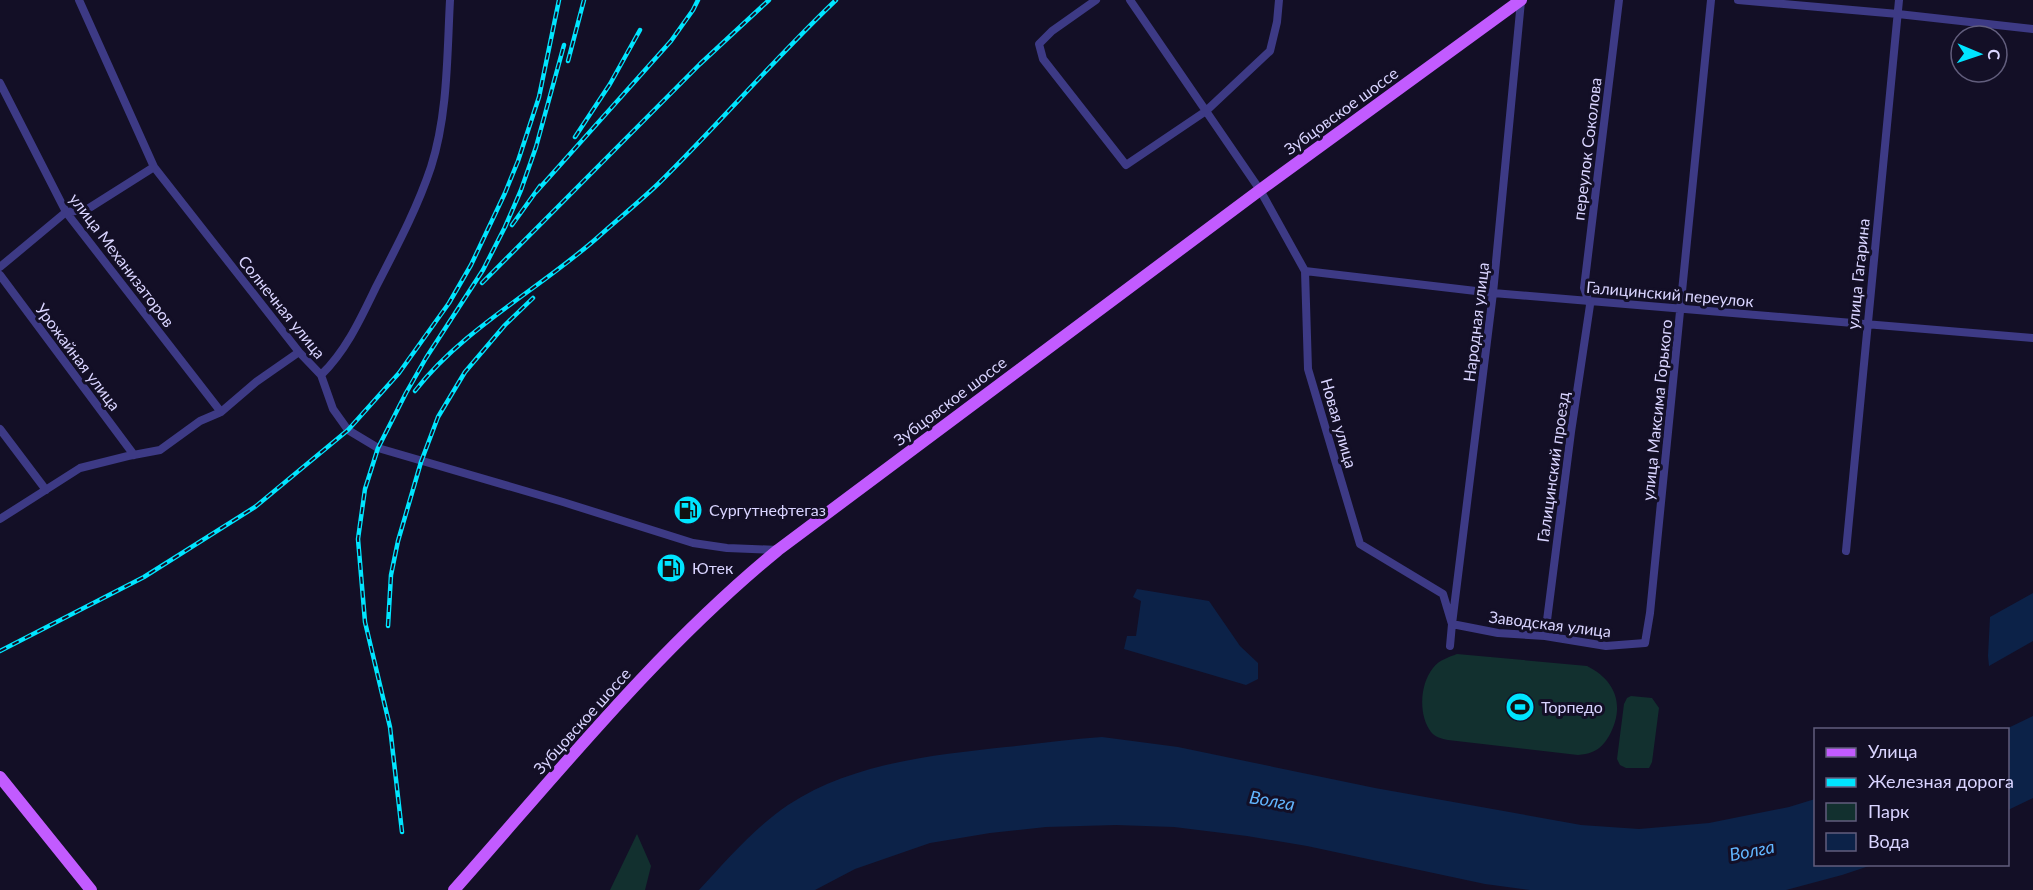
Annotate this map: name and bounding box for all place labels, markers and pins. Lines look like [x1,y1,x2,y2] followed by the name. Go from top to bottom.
[672,494,704,526] fuel station icon: Сургутнефтегаз
[709,500,826,519] place label: Сургутнефтегаз
[655,552,687,584] fuel station icon: Ютек
[692,558,734,577] place label: Ютек
[1504,691,1536,723] sports icon: Торпедо
[1541,697,1603,716] place label: Торпедо

